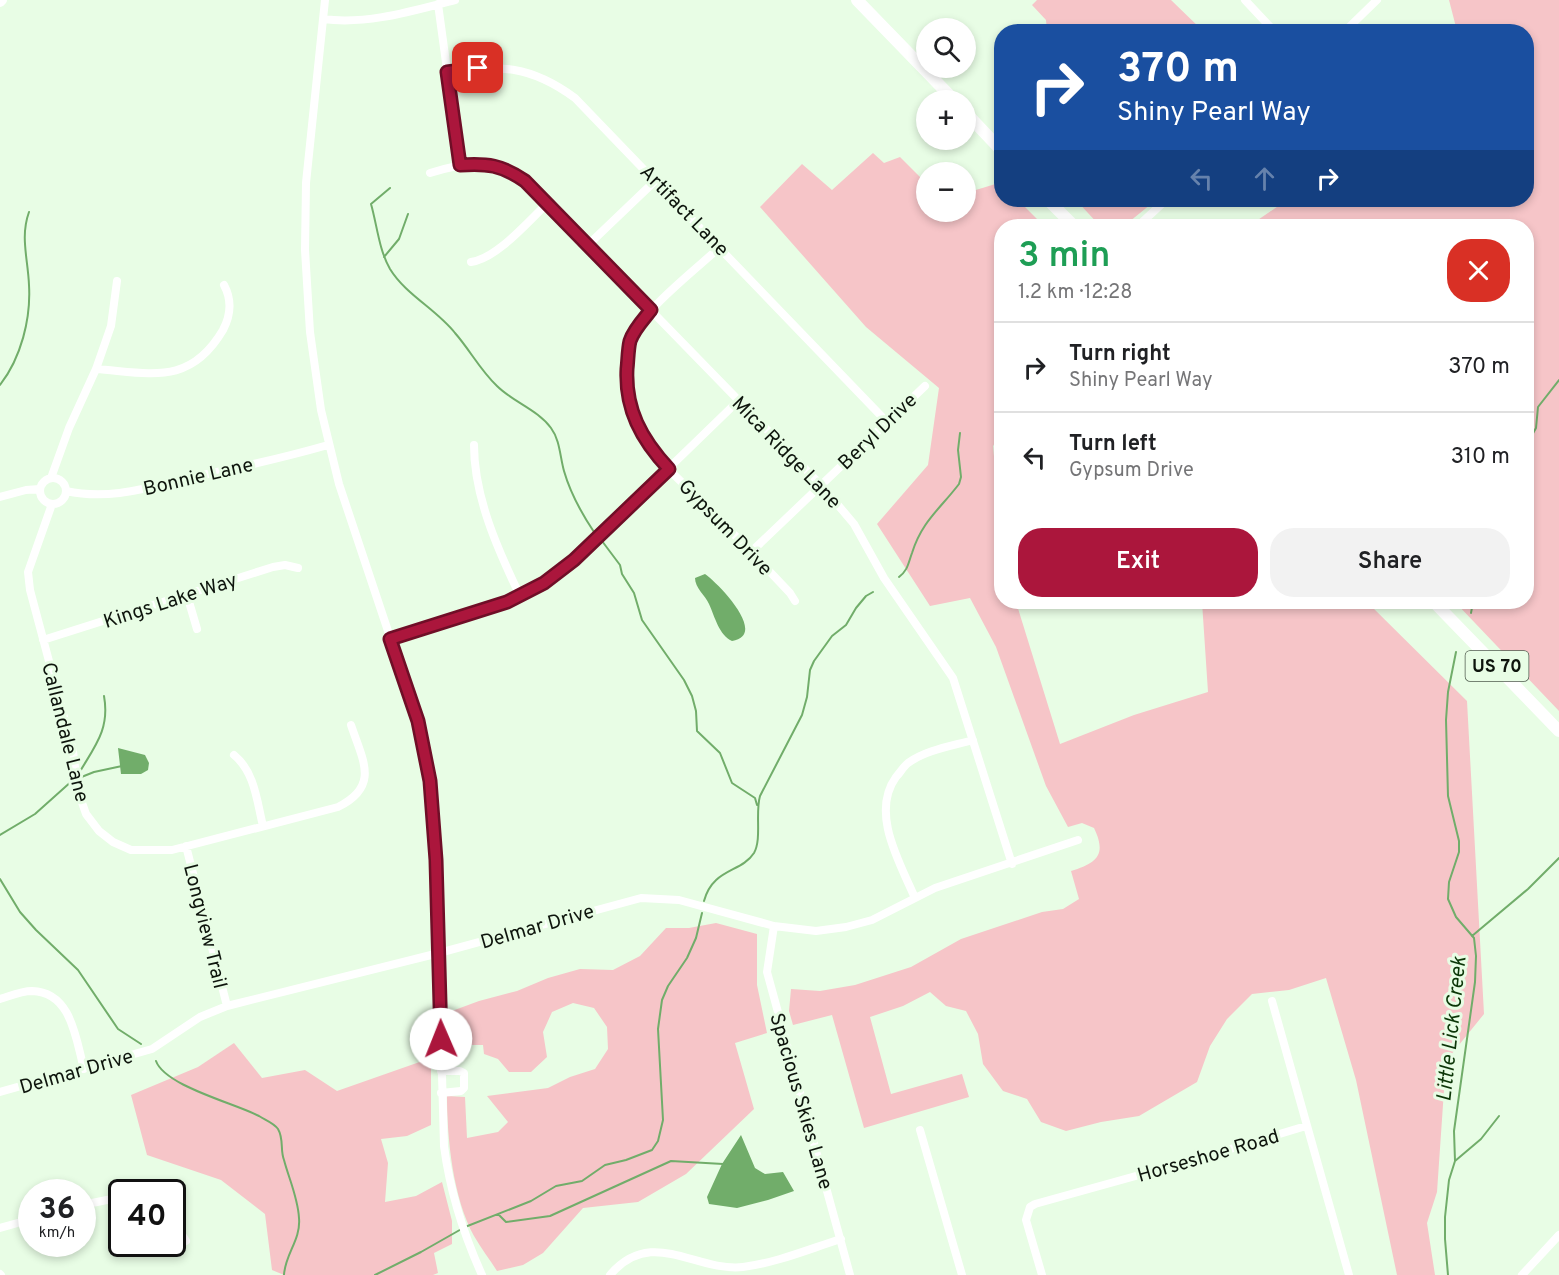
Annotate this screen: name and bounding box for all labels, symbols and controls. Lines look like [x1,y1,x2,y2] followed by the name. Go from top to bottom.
[916,18,976,222] map controls
[916,18,976,78] button: search
[452,42,503,93] pin
[1117,44,1239,97] text: 370 m
[1018,48,1096,126] icon: right
[461,51,494,84] icon: arrive
[916,90,976,150] button: +
[1117,96,1311,130] text: Shiny Pearl Way
[633,160,734,263] street label: Artifact Lane
[916,162,976,222] button: −
[1185,162,1218,195] icon: left
[1248,162,1281,195] icon: ahead
[1311,162,1344,195] icon: right
[1018,234,1110,280] text: 3 min
[1447,239,1510,302] button: close
[1018,280,1133,306] text: 1.2 km · 12:28
[1069,341,1171,368] text: Turn right
[1018,351,1051,384] icon: right
[1448,354,1510,381] text: 370 m
[1069,368,1213,394] text: Shiny Pearl Way
[833,388,923,477] street label: Beryl Drive
[725,392,846,515] street label: Mica Ridge Lane
[1069,431,1157,458] text: Turn left
[1018,441,1051,474] icon: left
[1451,444,1510,471] text: 310 m
[141,453,256,503] street label: Bonnie Lane
[1069,458,1194,484] text: Gypsum Drive
[672,474,777,582] street label: Gypsum Drive
[1018,528,1258,597] button: Exit
[1270,528,1510,597] button: Share
[100,568,241,636] street label: Kings Lake Way
[1466,651,1528,681] road number: US 70
[34,660,94,805] street label: Callandale Lane
[176,861,232,991] street label: Longview Trail
[478,899,597,957] street label: Delmar Drive
[1431,955,1474,1103] water label: Little Lick Creek
[409,1007,473,1071] position arrow
[762,1010,838,1193] street label: Spacious Skies Lane
[17,1044,136,1102] street label: Delmar Drive
[1135,1124,1283,1190] street label: Horseshoe Road
[108,1179,186,1257] speed limit sign: 40
[39,1192,75,1229] text: 36
[39,1224,75,1243] text: km/h

